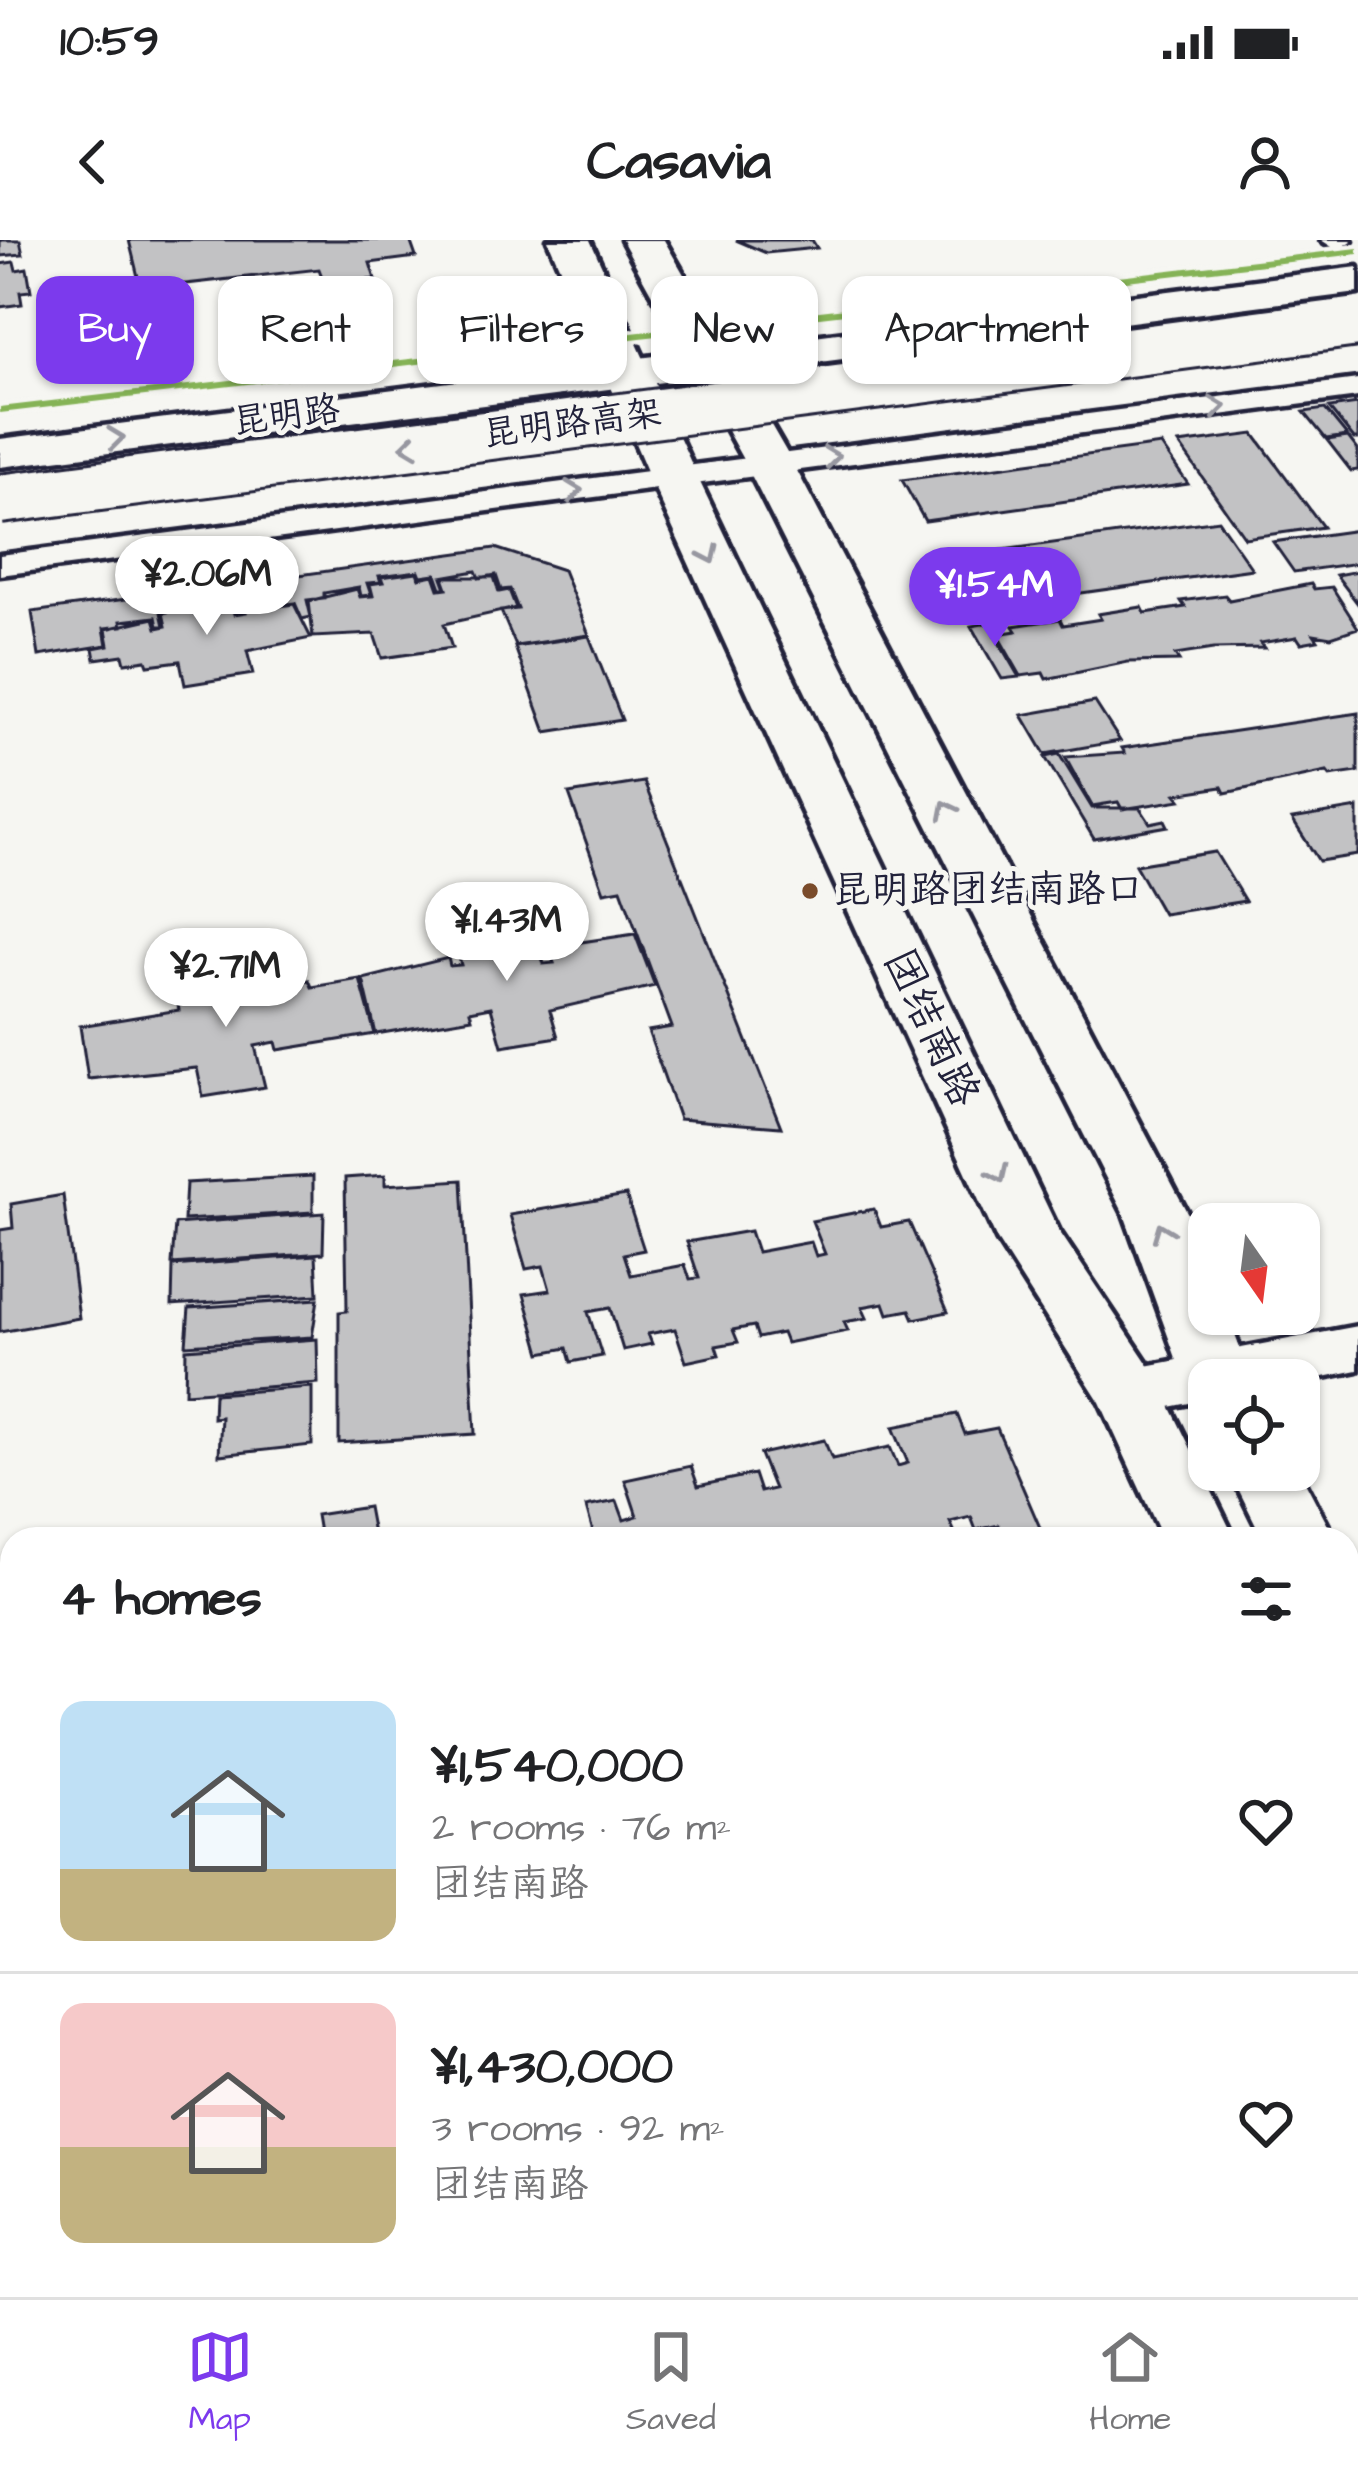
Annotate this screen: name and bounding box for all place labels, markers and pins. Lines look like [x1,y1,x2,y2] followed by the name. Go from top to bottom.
[109,536,305,638] pin: ¥2.06M
[897,547,1093,649] pin: ¥1.54M
[832,864,1144,918] place label: 昆明路团结南路口
[799,880,821,902] marker: 昆明路团结南路口
[409,882,605,984] pin: ¥1.43M
[128,928,324,1030] pin: ¥2.71M

